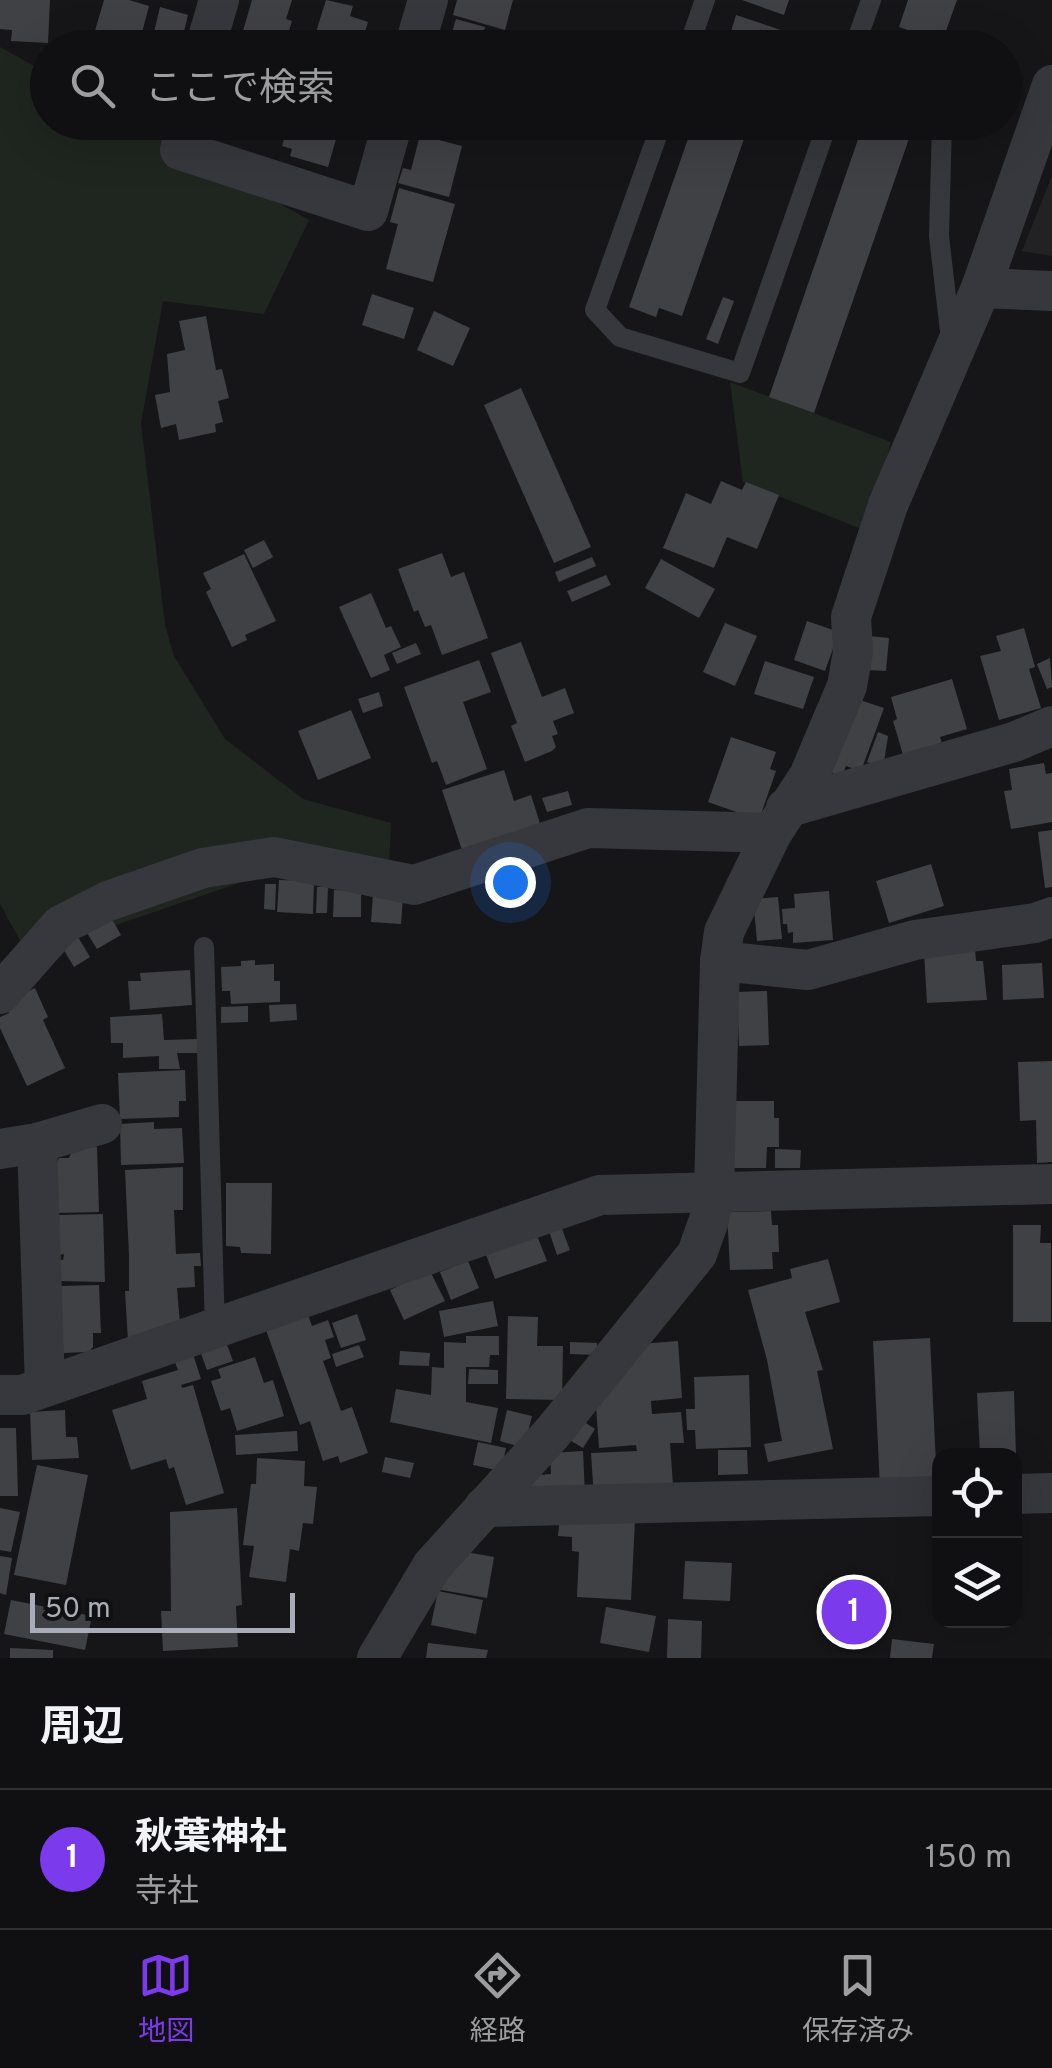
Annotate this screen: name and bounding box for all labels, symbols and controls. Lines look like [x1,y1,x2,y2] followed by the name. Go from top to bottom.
[30,30,1022,140] search box
[65,58,120,113] icon: search
[145,66,335,115] text: ここで検索
[485,857,536,908] your location
[932,1448,1022,1628] map controls
[932,1448,1022,1538] button: locate
[932,1538,1022,1628] button: layers
[822,1574,886,1650] pin: 1
[30,1588,295,1632] scale bar
[45,1592,111,1628] text: 50 m
[40,1703,124,1756] text: 周辺
[135,1815,287,1864] text: 秋葉神社
[66,1839,79,1879] text: 1
[925,1839,1012,1879] text: 150 m
[135,1873,199,1913] text: 寺社
[138,1948,194,2051] tab: 地図
[470,1948,526,2051] tab: 経路
[802,1948,914,2051] tab: 保存済み

